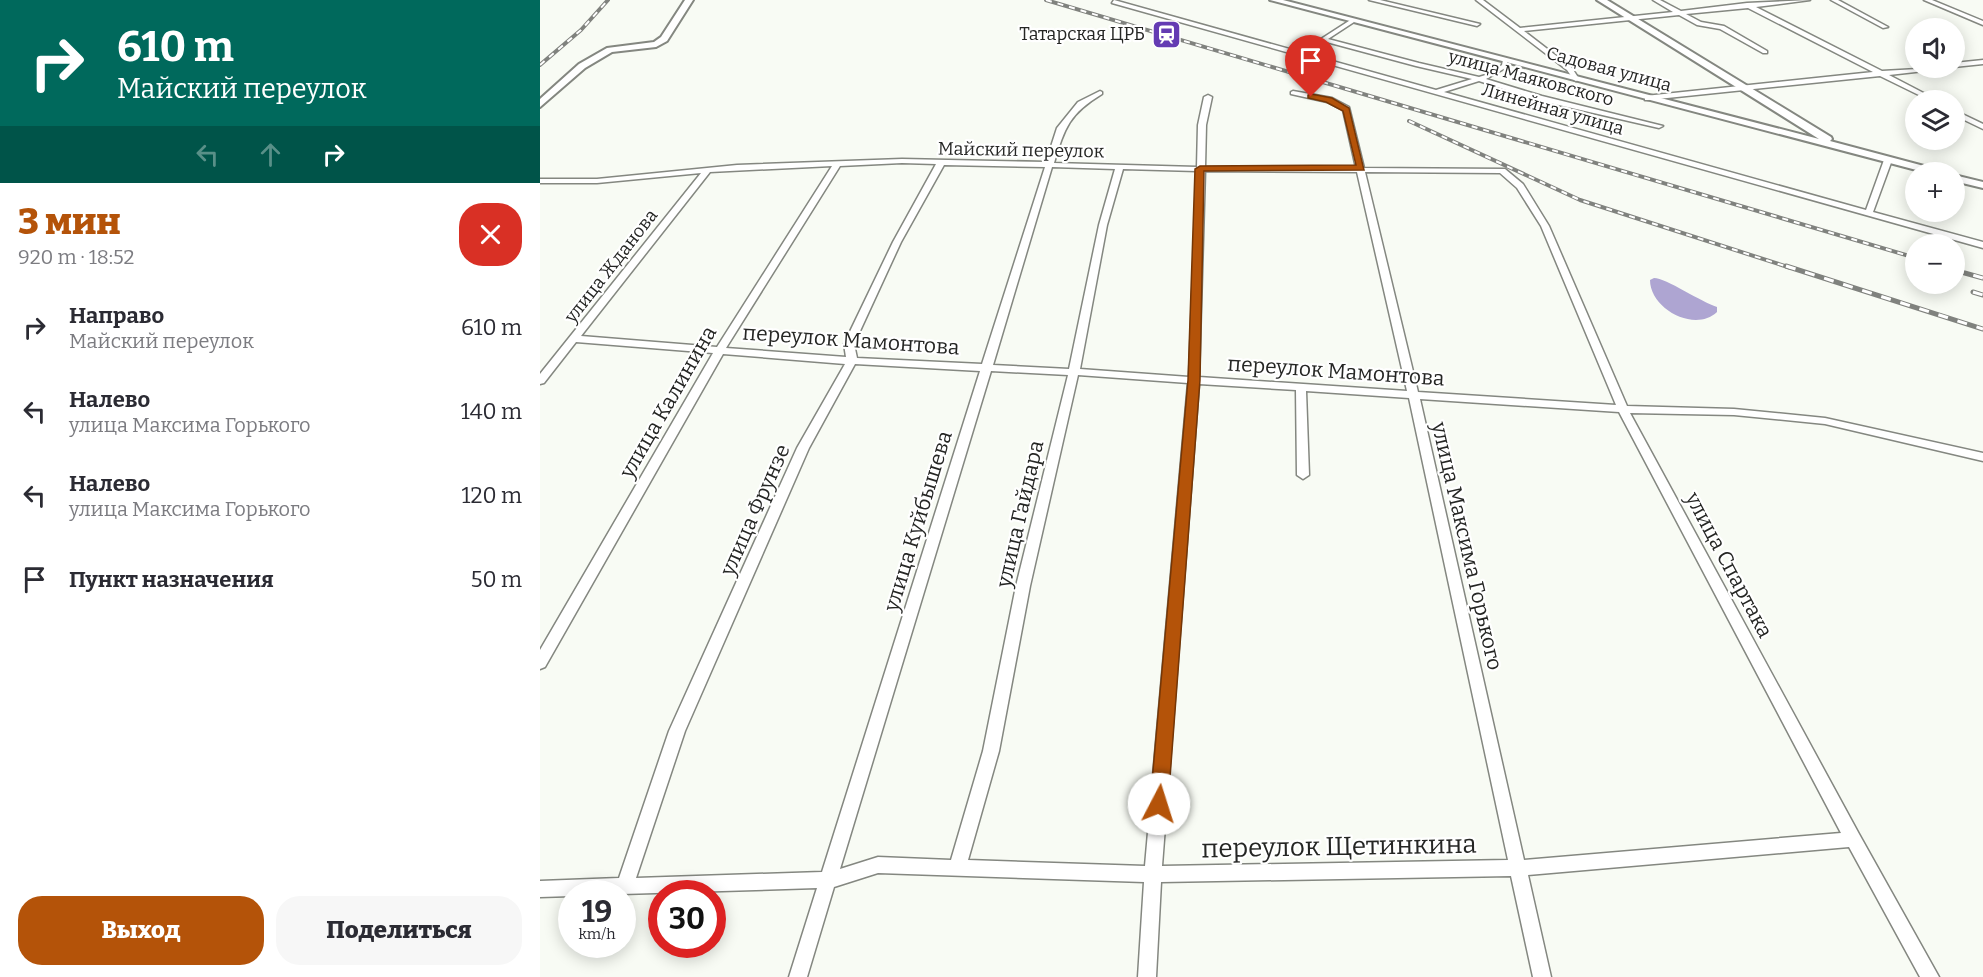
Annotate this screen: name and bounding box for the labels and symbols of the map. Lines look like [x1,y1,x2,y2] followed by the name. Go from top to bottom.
[1150,18,1182,50] station icon: Татарская ЦРБ
[1019,23,1145,45] place label: Татарская ЦРБ
[1285,35,1336,97] pin
[1544,42,1674,96] street label: Садовая улица
[1445,45,1616,111] street label: улица Маяковского
[1479,78,1627,140] street label: Линейная улица
[938,138,1105,162] street label: Майский переулок
[559,205,662,328] street label: улица Жданова
[742,319,961,361] street label: переулок Мамонтова
[613,321,722,484] street label: улица Калинина
[1227,350,1446,392] street label: переулок Мамонтова
[1426,419,1508,673] street label: улица Максима Горького
[878,427,958,615] street label: улица Куйбышева
[990,437,1050,591] street label: улица Гайдара
[714,440,796,581] street label: улица Фрунзе
[1679,487,1779,643] street label: улица Спартака
[1127,772,1191,836] position arrow
[1201,829,1477,864] street label: переулок Щетинкина
[648,880,726,958] speed limit sign: 30

